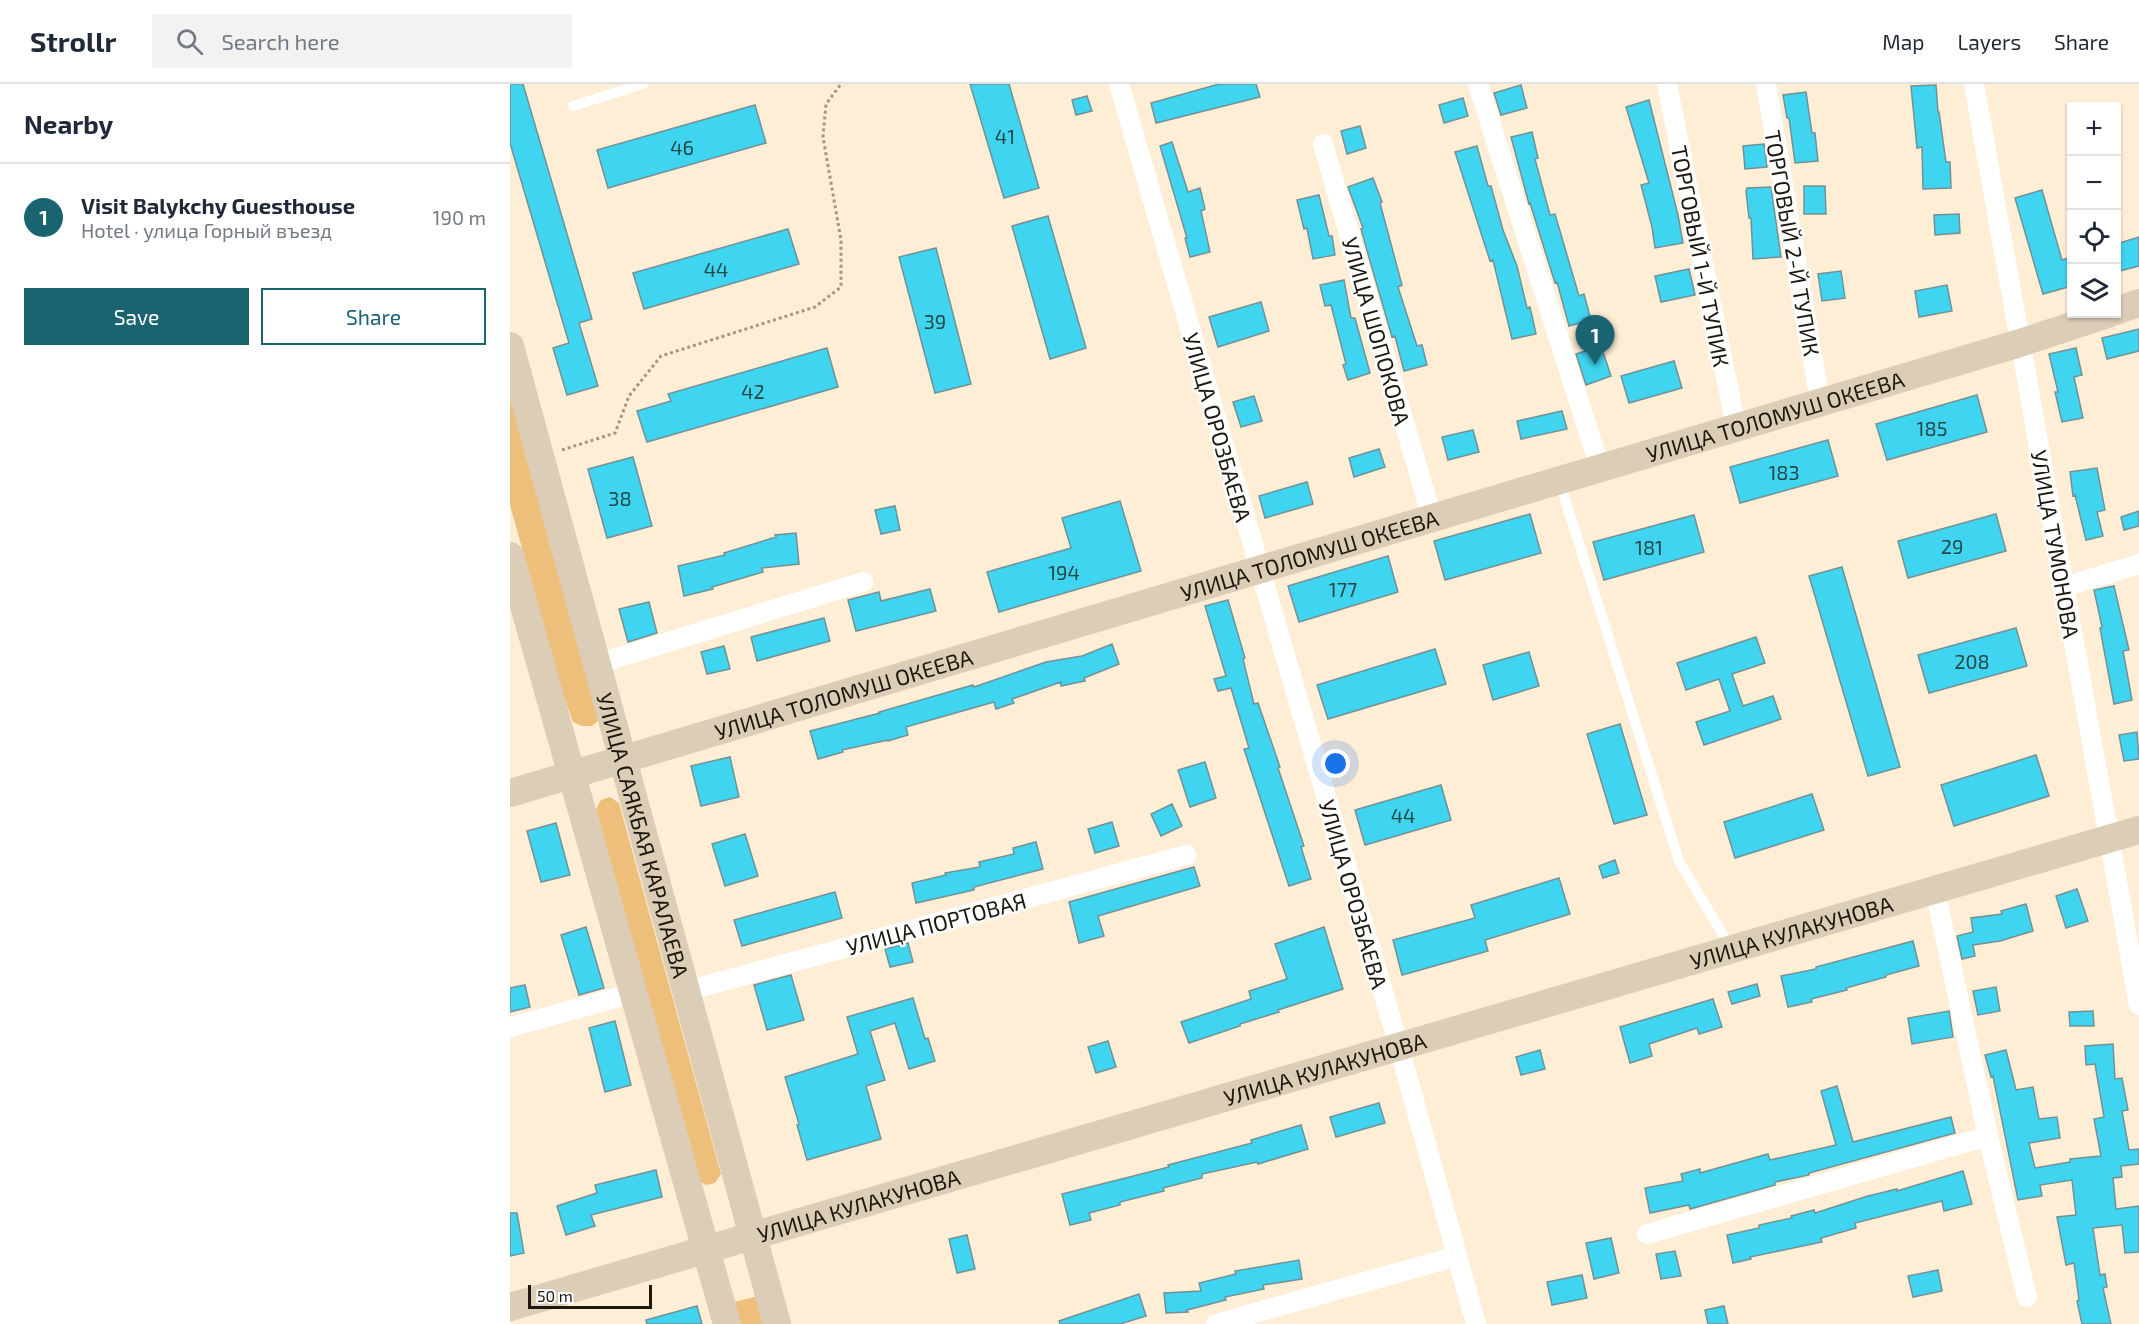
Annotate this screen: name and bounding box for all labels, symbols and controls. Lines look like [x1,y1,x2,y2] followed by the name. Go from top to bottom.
[152,14,572,68] search box
[30,24,116,58] text: Strollr
[173,25,206,58] icon: search
[221,28,340,54] text: Search here
[1882,29,1924,54] text: Map
[1957,29,2021,54] text: Layers
[2054,29,2109,54] text: Share
[2067,102,2121,318] map controls
[2067,102,2121,156] button: +
[24,108,113,139] text: Nearby
[995,124,1015,148] house number: 41
[1760,128,1826,358] street label: ТОРГОВЫЙ 2-Й ТУПИК
[670,135,694,159] house number: 46
[1667,143,1735,369] street label: ТОРГОВЫЙ 1-Й ТУПИК
[2067,156,2121,210] button: −
[81,192,355,218] text: Visit Balykchy Guesthouse
[39,205,48,229] text: 1
[433,205,486,229] text: 190 m
[2067,210,2121,264] button: locate
[81,218,332,242] text: Hotel · улица Горный въезд
[1338,234,1416,428] street label: УЛИЦА ШОПОКОВА
[704,257,728,281] house number: 44
[2067,264,2121,318] button: layers
[24,288,249,345] button: Save
[261,288,486,345] button: Share
[924,309,946,333] house number: 39
[1576,316,1614,365] pin: 1
[1179,329,1258,525] street label: УЛИЦА ОРОЗБАЕВА
[1643,365,1907,467] street label: УЛИЦА ТОЛОМУШ ОКЕЕВА
[741,379,765,403] house number: 42
[1917,416,1947,440] house number: 185
[2027,448,2085,640] street label: УЛИЦА ТУМОНОВА
[1768,460,1800,484] house number: 183
[608,486,632,510] house number: 38
[1177,504,1442,605] street label: УЛИЦА ТОЛОМУШ ОКЕЕВА
[1941,534,1963,558] house number: 29
[1635,535,1663,559] house number: 181
[1048,560,1080,584] house number: 194
[1329,577,1357,601] house number: 177
[712,643,976,744] street label: УЛИЦА ТОЛОМУШ ОКЕЕВА
[1954,649,1990,673] house number: 208
[592,690,695,981] street label: УЛИЦА САЯКБАЯ КАРАЛАЕВА
[1321,749,1350,778] your location
[1315,796,1394,992] street label: УЛИЦА ОРОЗБАЕВА
[1391,803,1415,827] house number: 44
[843,886,1029,960] street label: УЛИЦА ПОРТОВАЯ
[1687,890,1896,974] street label: УЛИЦА КУЛАКУНОВА
[1221,1026,1429,1110] street label: УЛИЦА КУЛАКУНОВА
[754,1163,963,1247] street label: УЛИЦА КУЛАКУНОВА
[528,1282,652,1310] scale bar
[537,1286,573,1305] text: 50 m

